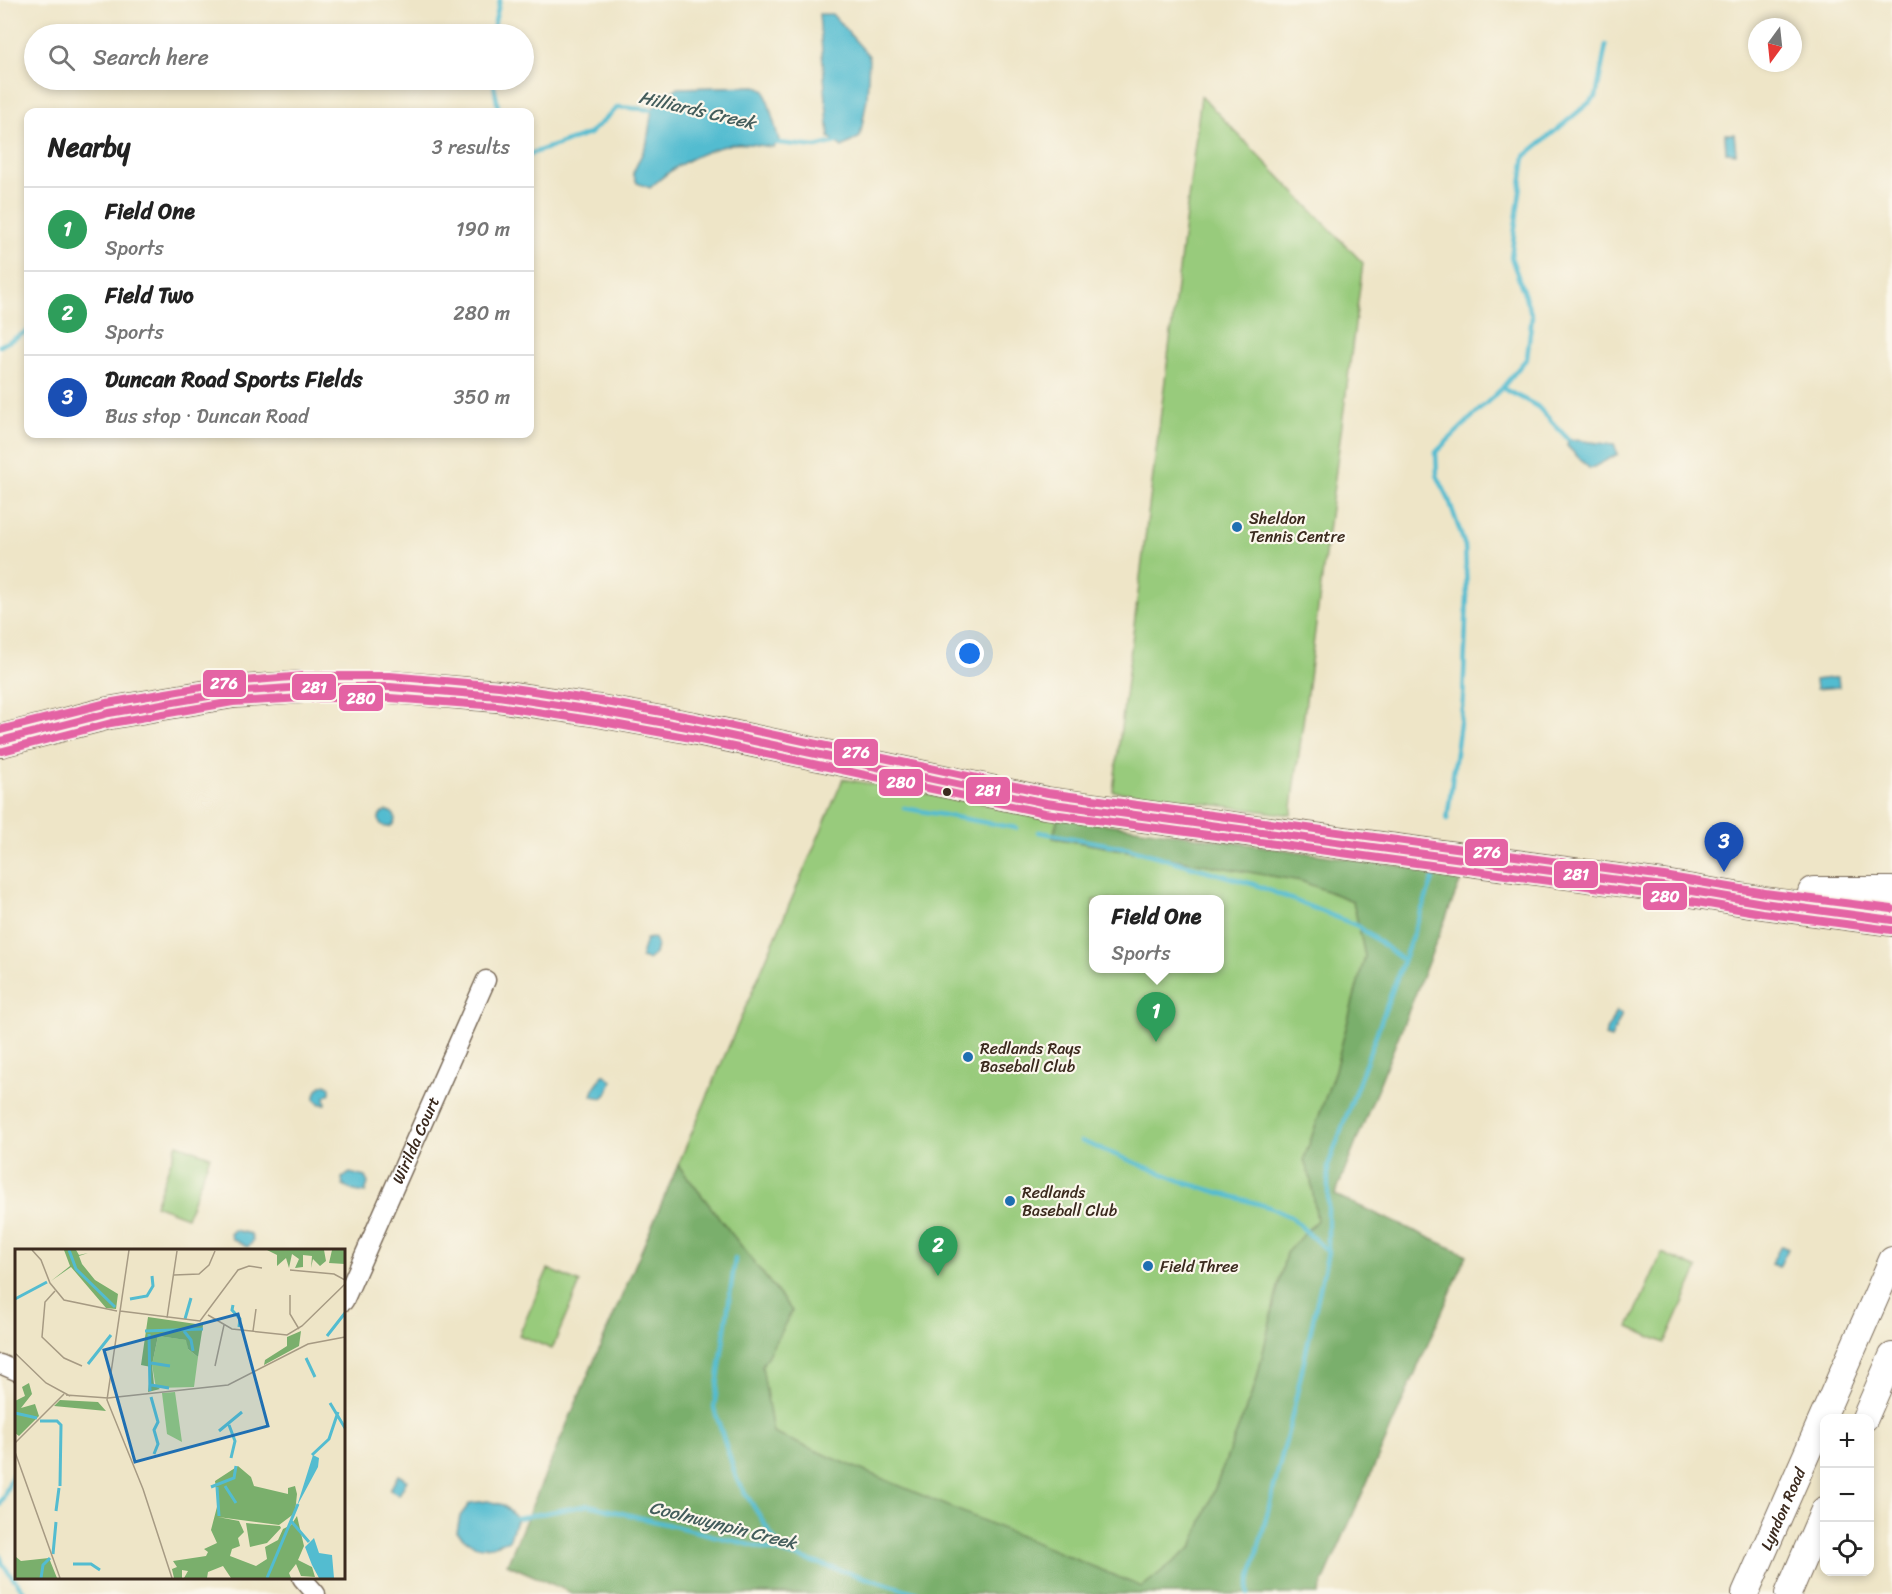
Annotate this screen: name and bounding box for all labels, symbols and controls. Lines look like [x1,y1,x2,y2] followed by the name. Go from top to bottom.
[1748,18,1802,72] north arrow
[24,24,534,90] search box
[93,38,209,77] text: Search here
[45,41,78,74] icon: search
[636,81,761,139] water label: Hilliards Creek
[48,124,130,170] text: Nearby
[432,130,510,165] text: 3 results
[105,192,195,231] text: Field One
[63,212,72,247] text: 1
[456,212,510,247] text: 190 m
[105,231,164,266] text: Sports
[105,276,194,315] text: Field Two
[62,296,73,331] text: 2
[453,296,510,331] text: 280 m
[105,315,164,350] text: Sports
[105,360,363,399] text: Duncan Road Sports Fields
[62,380,73,415] text: 3
[454,380,510,415] text: 350 m
[105,399,309,434] text: Bus stop · Duncan Road
[1249,504,1345,551] place label: Sheldon Tennis Centre
[1230,520,1244,534] marker: Sheldon Tennis Centre
[955,639,984,668] your location
[202,669,247,698] line badge: 276
[209,669,238,698] text: 276
[291,673,337,701] line badge: 281
[300,673,327,702] text: 281
[338,684,384,712] line badge: 280
[346,684,376,713] text: 280
[833,738,879,767] line badge: 276
[841,738,870,767] text: 276
[878,768,924,797] line badge: 280
[886,768,916,797] text: 280
[965,776,1011,805] line badge: 281
[974,776,1001,805] text: 281
[941,786,953,798] unlabelled marker
[1704,822,1744,872] pin: 3
[1464,838,1509,867] line badge: 276
[1472,838,1501,867] text: 276
[1553,860,1599,889] line badge: 281
[1562,860,1589,889] text: 281
[1642,882,1688,911] line badge: 280
[1650,882,1680,911] text: 280
[1089,895,1224,973] popup
[1112,897,1201,936] text: Field One
[1112,936,1170,971] text: Sports
[1136,992,1176,1042] pin: 1
[980,1034,1082,1081] place label: Redlands Rays Baseball Club
[961,1050,975,1064] marker: Redlands Rays Baseball Club
[383,1092,447,1189] street label: Wirilda Court
[1022,1178,1118,1225] place label: Redlands Baseball Club
[1003,1194,1017,1208] marker: Redlands Baseball Club
[918,1226,958,1276] pin: 2
[15,1249,345,1579] inset map
[1160,1252,1238,1281] place label: Field Three
[1141,1259,1155,1273] marker: Field Three
[1820,1414,1874,1576] map controls
[1820,1414,1874,1468] button: +
[1751,1461,1814,1555] street label: Lyndon Road
[1820,1468,1874,1522] button: −
[646,1491,801,1559] water label: Coolnwynpin Creek
[1820,1522,1874,1576] button: locate

